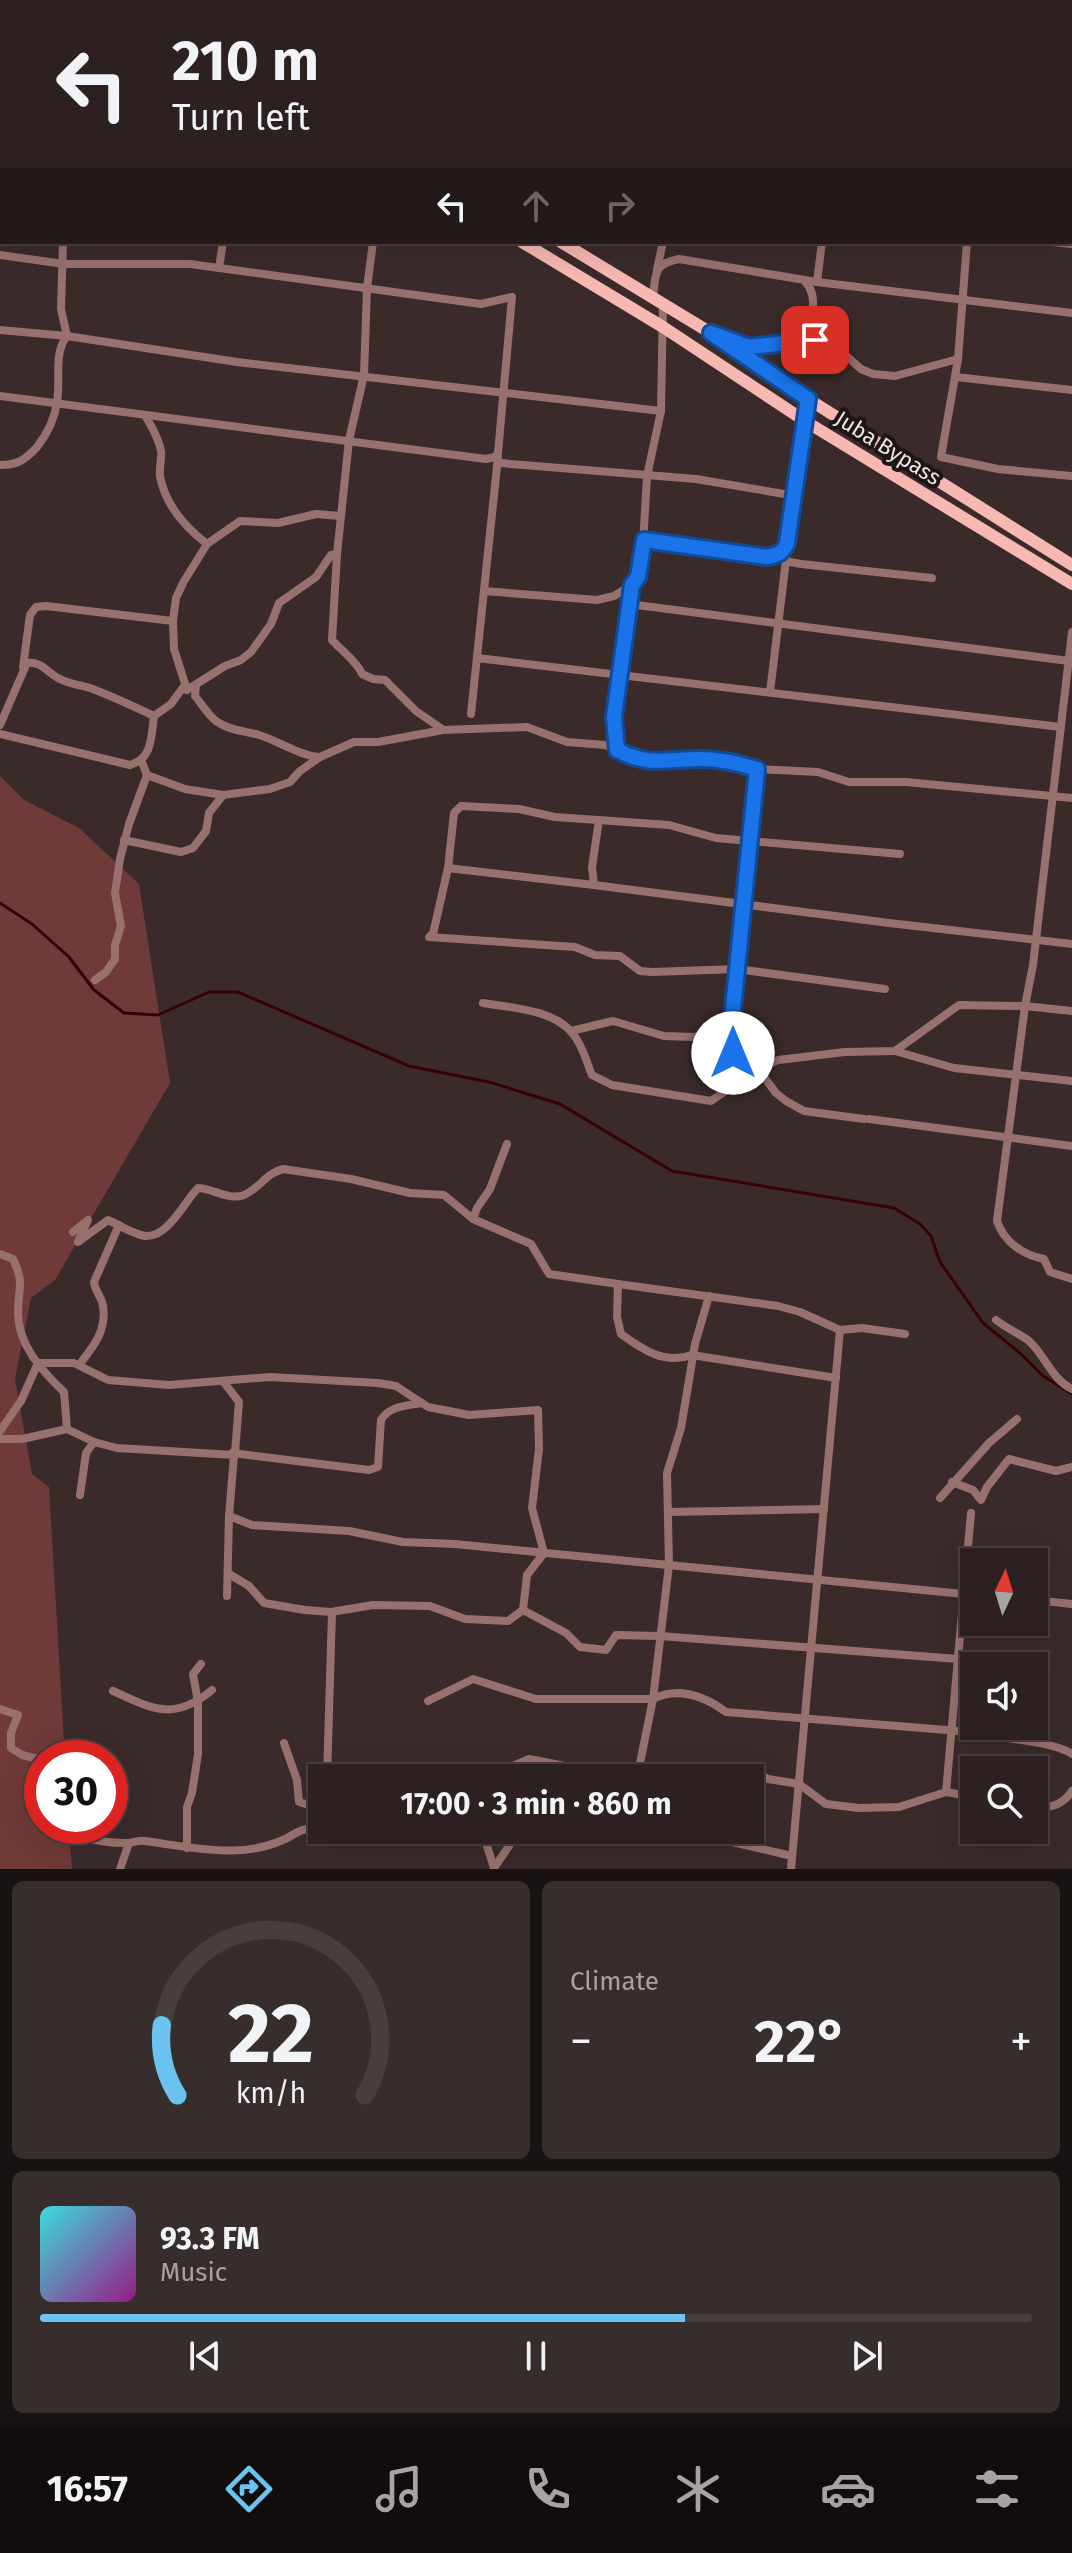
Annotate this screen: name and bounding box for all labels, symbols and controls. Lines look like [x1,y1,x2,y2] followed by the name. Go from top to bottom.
[172,28,319,95] text: 210 m
[40,32,144,136] icon: left
[172,96,310,140] text: Turn left
[430,184,474,228] icon: left
[514,184,558,228] icon: ahead
[598,184,642,228] icon: right
[781,306,849,374] pin
[793,318,837,362] icon: arrive
[830,405,946,491] street label: Juba Bypass
[691,1011,775,1095] position arrow
[960,1548,1048,1636] north arrow
[960,1548,1048,1844] map controls
[960,1652,1048,1740] button: sound
[24,1740,128,1844] speed limit sign: 30
[960,1756,1048,1844] button: search
[400,1786,672,1822] text: 17:00 · 3 min · 860 m
[570,1966,659,1997] text: Climate
[228,1984,314,2084] text: 22
[754,2006,848,2078] text: 22°
[570,2015,592,2068] text: −
[1010,2015,1032,2068] text: +
[236,2076,306,2111] text: km/h
[160,2221,260,2257] text: 93.3 FM
[160,2257,227,2288] text: Music
[183,2334,227,2378] icon: previous
[514,2334,558,2378] icon: pause
[845,2334,889,2378] icon: next
[221,2461,277,2517] icon: directions
[371,2461,427,2517] icon: music
[520,2461,576,2517] icon: phone
[670,2461,726,2517] icon: climate
[820,2461,876,2517] icon: car
[969,2461,1025,2517] icon: filters
[47,2467,128,2511] text: 16:57

